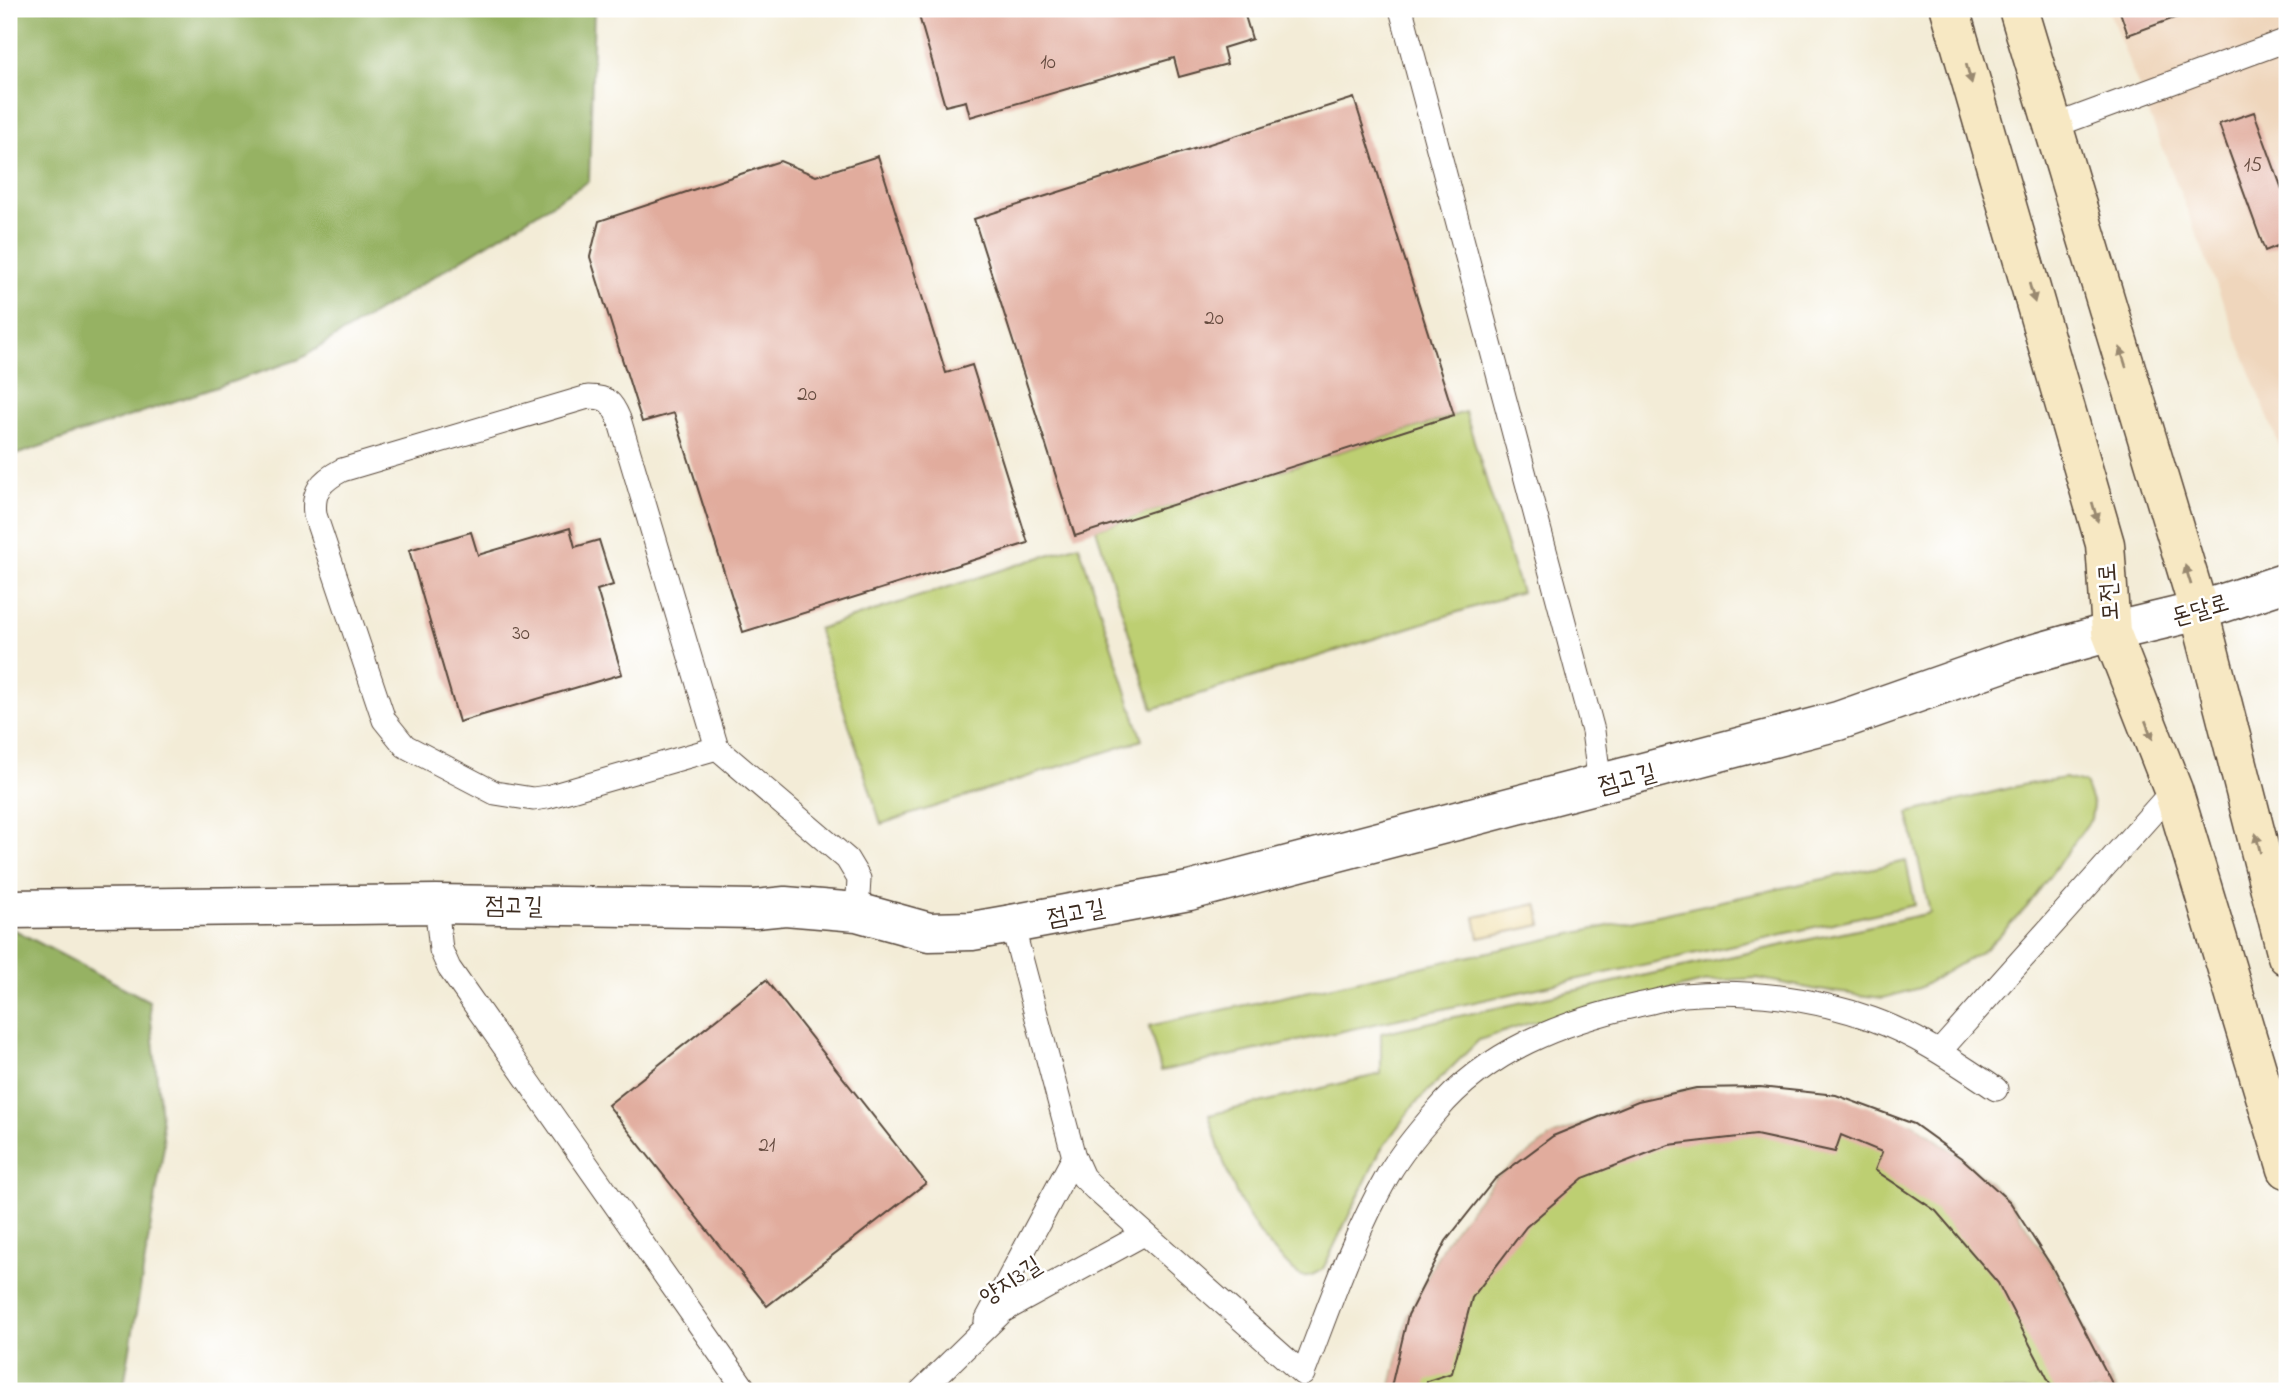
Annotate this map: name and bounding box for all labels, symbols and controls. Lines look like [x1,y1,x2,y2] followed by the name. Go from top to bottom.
[1040,48,1056,78] house number: 10
[1965,64,1975,85] one-way arrow
[2244,151,2262,181] house number: 15
[2028,283,2038,304] one-way arrow
[1204,304,1224,334] house number: 20
[2118,347,2128,368] one-way arrow
[797,380,817,410] house number: 20
[2091,501,2101,522] one-way arrow
[2091,562,2130,622] street label: 모전로
[2182,565,2192,586] one-way arrow
[2168,587,2233,636] street label: 돈달로
[512,619,530,649] house number: 30
[2144,720,2155,741] one-way arrow
[1595,756,1660,805] street label: 점고길
[2252,832,2263,854] one-way arrow
[485,889,543,926] street label: 점고길
[1045,892,1108,937] street label: 점고길
[758,1131,776,1161] house number: 21
[973,1249,1049,1315] street label: 양지3길

